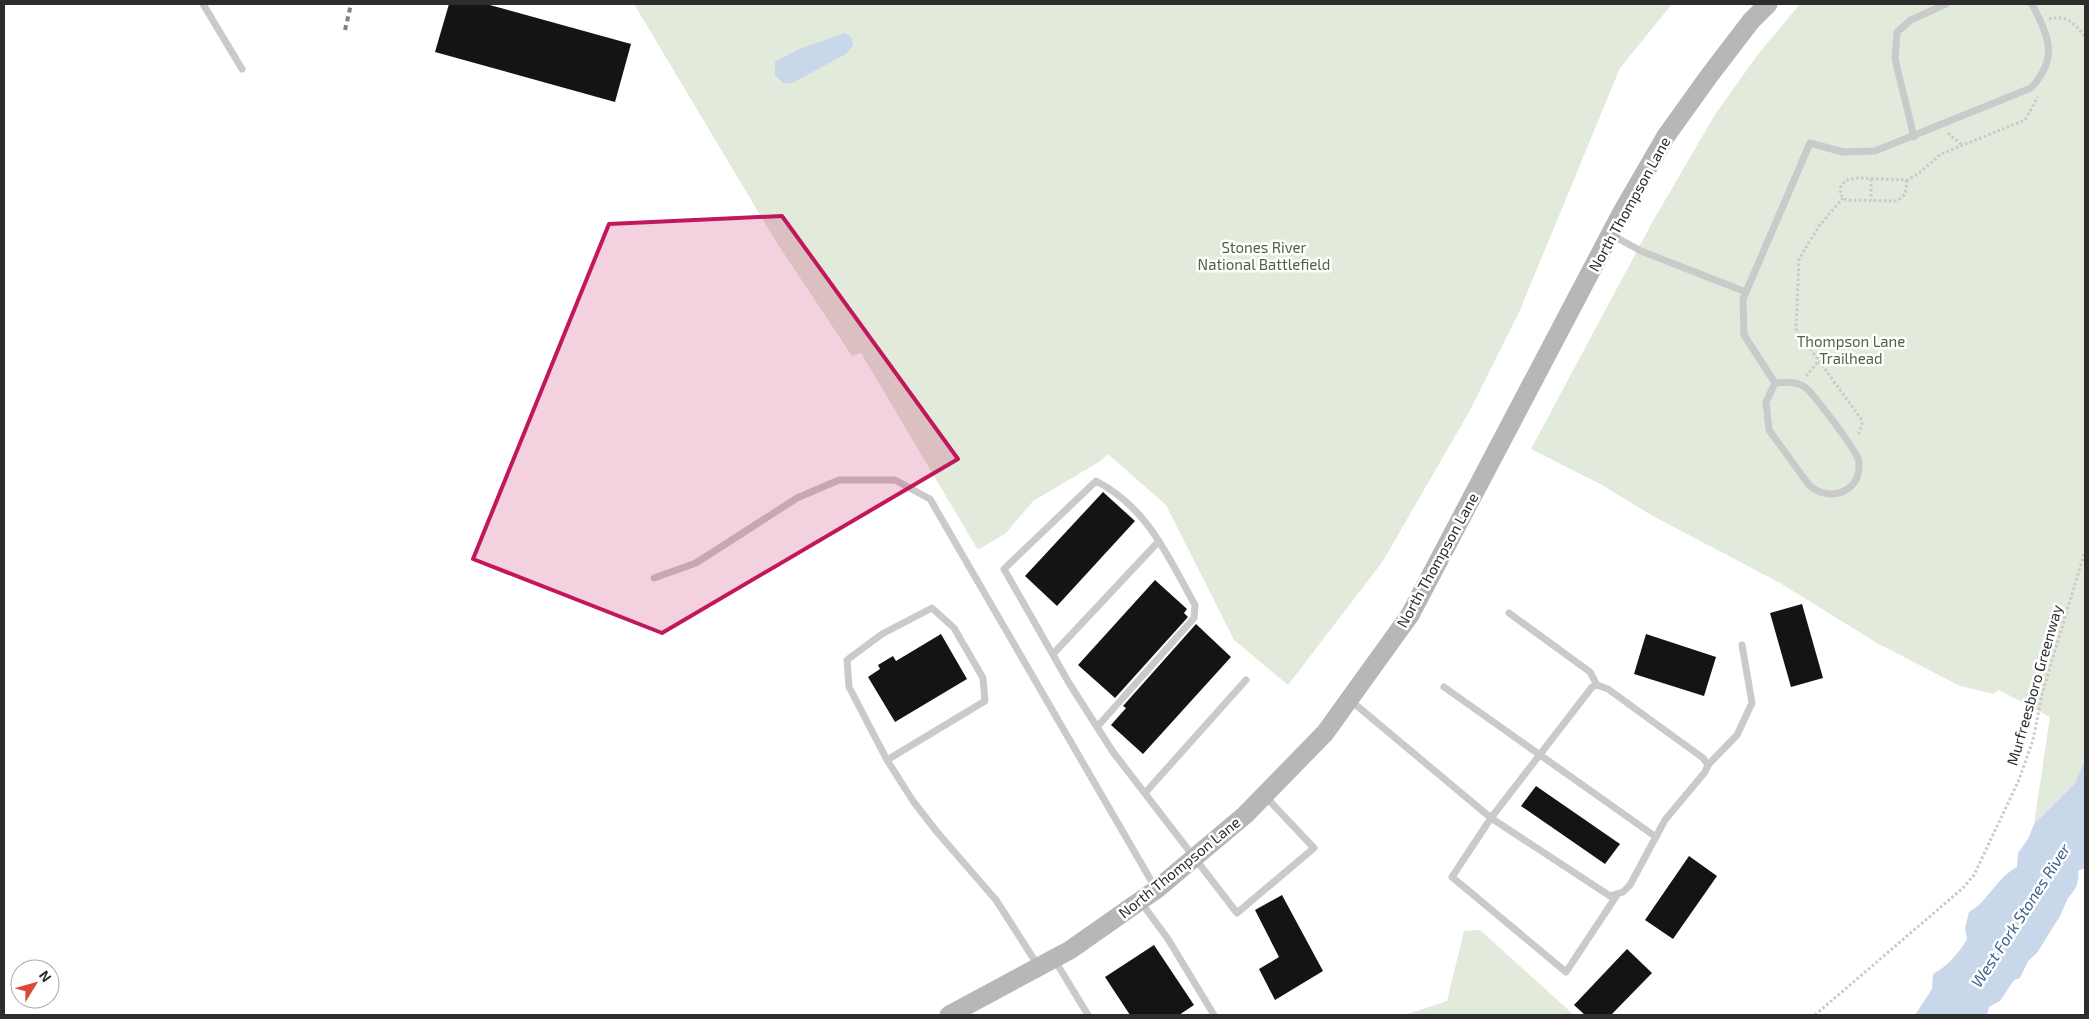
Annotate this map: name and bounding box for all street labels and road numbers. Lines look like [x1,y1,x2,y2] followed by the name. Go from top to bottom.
[1584,133,1674,275] street label: North Thompson Lane
[1392,489,1482,631] street label: North Thompson Lane
[2002,603,2066,767] street label: Murfreesboro Greenway
[1115,812,1243,922] street label: North Thompson Lane

